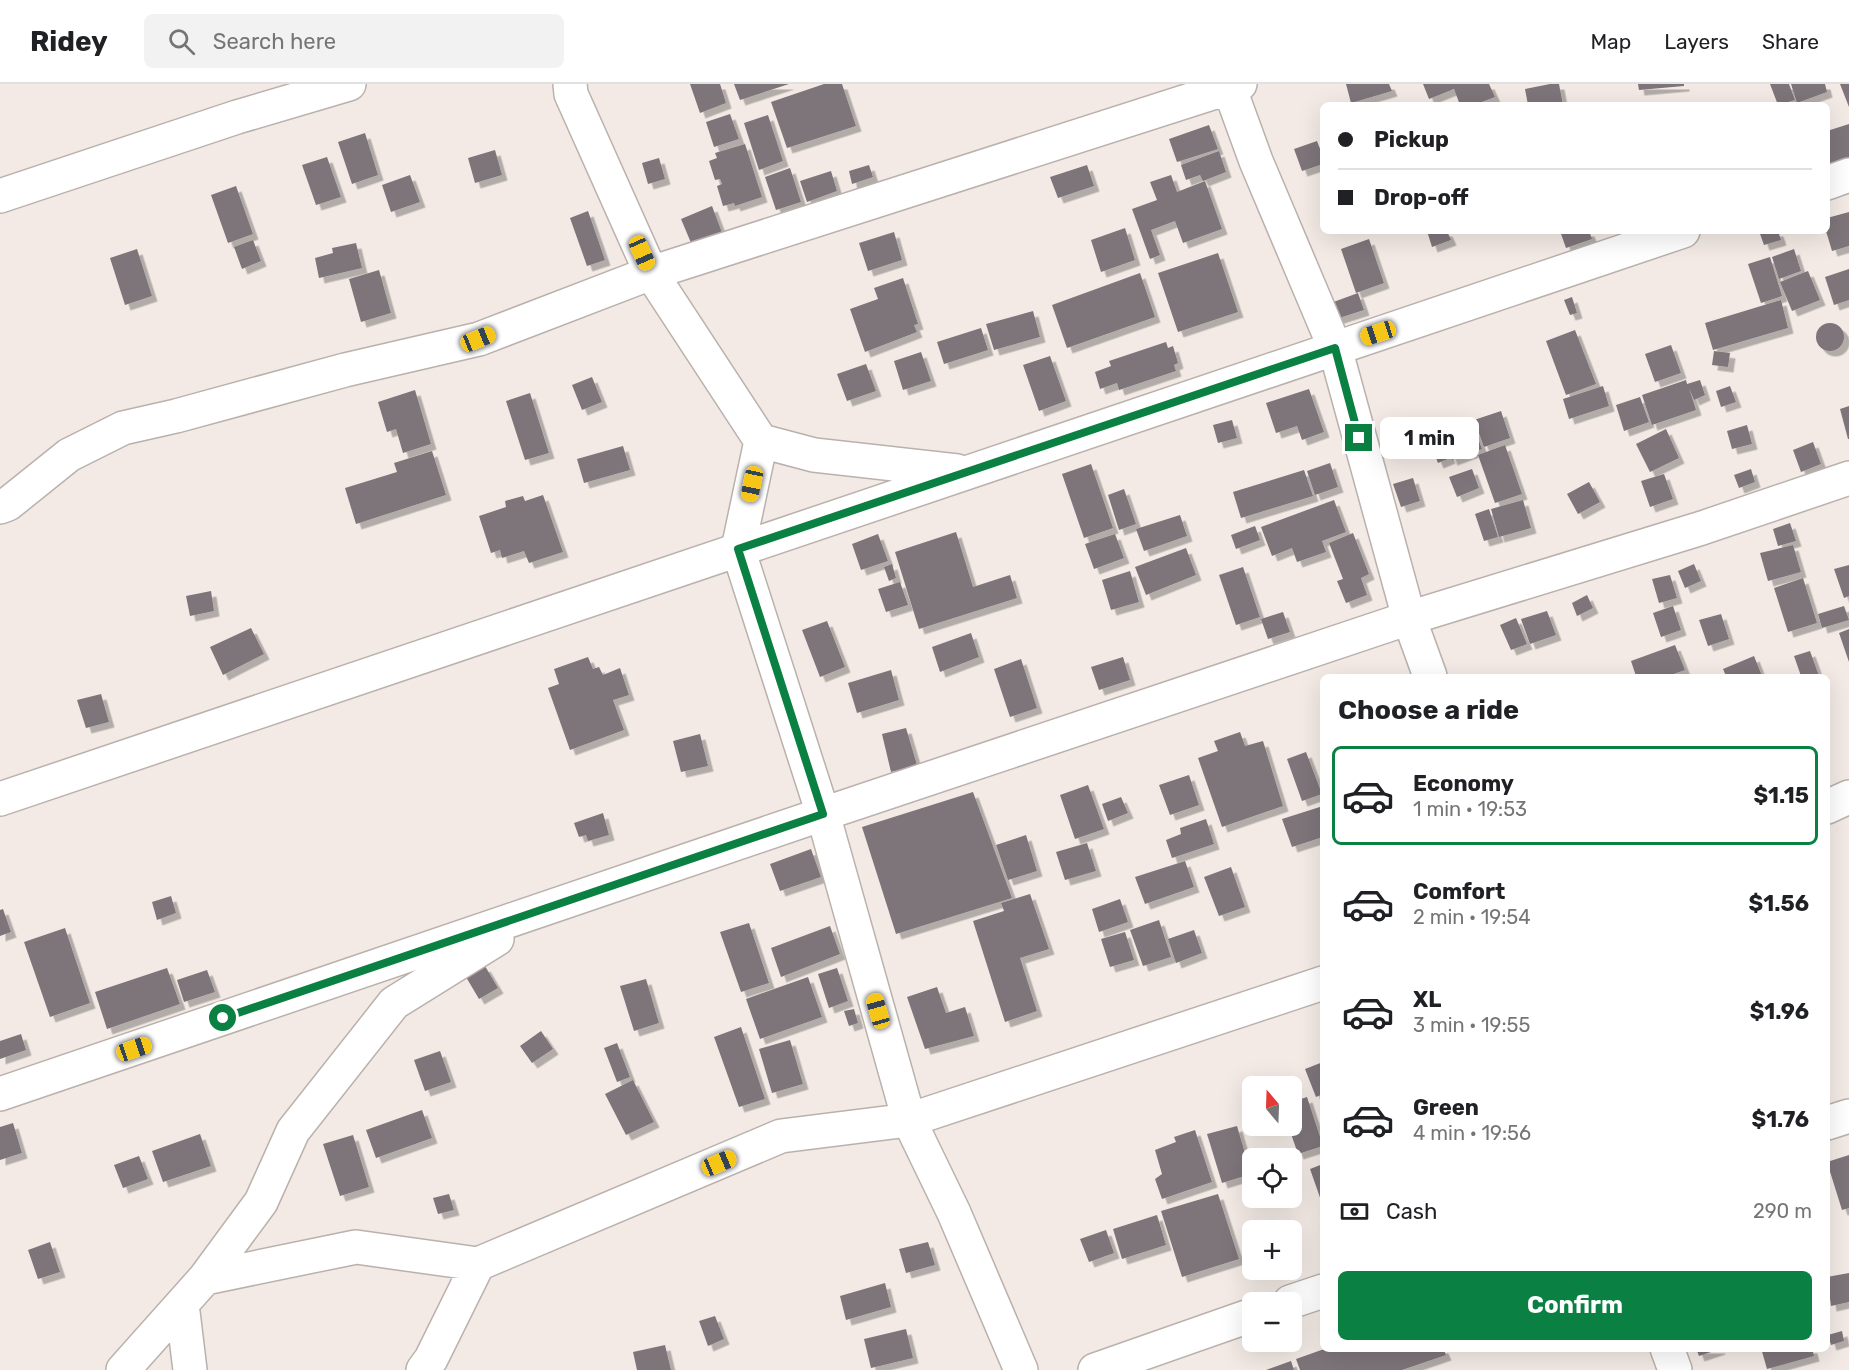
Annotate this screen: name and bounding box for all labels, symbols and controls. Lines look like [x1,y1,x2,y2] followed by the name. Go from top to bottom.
[144,14,564,68] search box
[30,25,108,58] text: Ridey
[165,25,198,58] icon: search
[213,28,336,55] text: Search here
[1590,29,1631,54] text: Map
[1664,29,1729,54] text: Layers
[1762,29,1819,54] text: Share
[1374,126,1449,153] text: Pickup
[1374,184,1469,211] text: Drop-off
[626,233,658,273] car
[1358,319,1398,347] car
[458,324,498,354] car
[1380,417,1479,459] callout: 1 min
[1345,424,1372,451] route end
[1404,426,1455,450] text: 1 min
[739,465,765,503] car
[1338,694,1519,726] text: Choose a ride
[1341,769,1395,823] icon: car
[1413,770,1514,797] text: Economy
[1753,782,1809,809] text: $1.15
[1413,797,1527,821] text: 1 min · 19:53
[1341,877,1395,931] icon: car
[1413,878,1505,905] text: Comfort
[1749,890,1809,917] text: $1.56
[1413,905,1531,929] text: 2 min · 19:54
[1341,985,1395,1039] icon: car
[1413,986,1441,1013] text: XL
[864,991,892,1031] car
[1750,998,1809,1025] text: $1.96
[209,1004,236,1031] route start
[1413,1013,1530,1037] text: 3 min · 19:55
[114,1035,154,1063] car
[1242,1076,1302,1136] north arrow
[1242,1076,1302,1352] map controls
[1341,1093,1395,1147] icon: car
[1413,1094,1479,1121] text: Green
[1751,1106,1809,1133] text: $1.76
[1413,1121,1531,1145] text: 4 min · 19:56
[699,1148,739,1178] car
[1242,1148,1302,1208] button: locate
[1338,1195,1371,1228] icon: cash
[1386,1198,1437,1225] text: Cash
[1753,1199,1812,1223] text: 290 m
[1242,1220,1302,1280] button: +
[1338,1271,1812,1340] button: Confirm
[1242,1292,1302,1352] button: −

